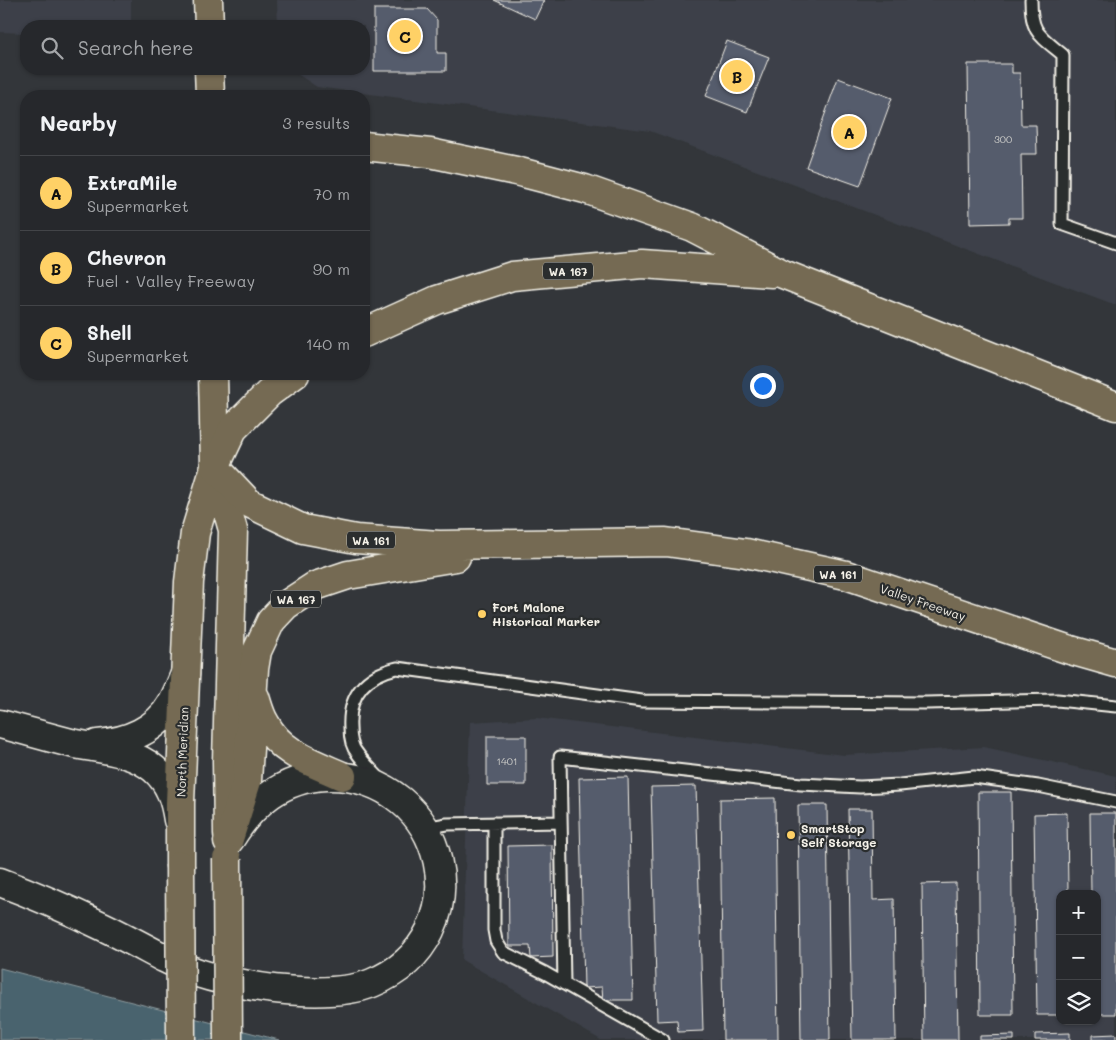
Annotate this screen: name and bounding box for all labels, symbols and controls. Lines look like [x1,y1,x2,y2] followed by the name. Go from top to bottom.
[389,17,421,55] pin: C
[20,20,370,75] search box
[38,34,66,62] icon: search
[78,35,194,60] text: Search here
[721,57,753,95] pin: B
[40,109,117,136] text: Nearby
[282,112,350,133] text: 3 results
[833,113,865,151] pin: A
[994,132,1012,146] house number: 300
[87,170,177,195] text: ExtraMile
[50,183,62,204] text: A
[313,183,350,204] text: 70 m
[87,195,189,216] text: Supermarket
[87,245,166,270] text: Chevron
[51,258,61,279] text: B
[313,258,350,279] text: 90 m
[543,262,593,280] road number: WA 167
[87,270,255,291] text: Fuel · Valley Freeway
[87,320,132,345] text: Shell
[50,333,62,354] text: C
[306,333,350,354] text: 140 m
[87,345,189,366] text: Supermarket
[750,373,776,399] your location
[347,532,395,548] road number: WA 161
[814,566,862,582] road number: WA 161
[878,580,968,624] street label: Valley Freeway
[271,590,321,608] road number: WA 167
[492,599,600,629] place label: Fort Malone Historical Marker
[476,608,488,620] marker: Fort Malone Historical Marker
[172,707,192,797] street label: North Meridian
[497,754,517,768] house number: 1401
[801,820,876,850] place label: SmartStop Self Storage
[785,829,797,841] marker: SmartStop Self Storage
[1056,890,1101,1025] map controls
[1056,890,1101,935] button: +
[1056,935,1101,980] button: −
[1056,980,1101,1025] button: layers

